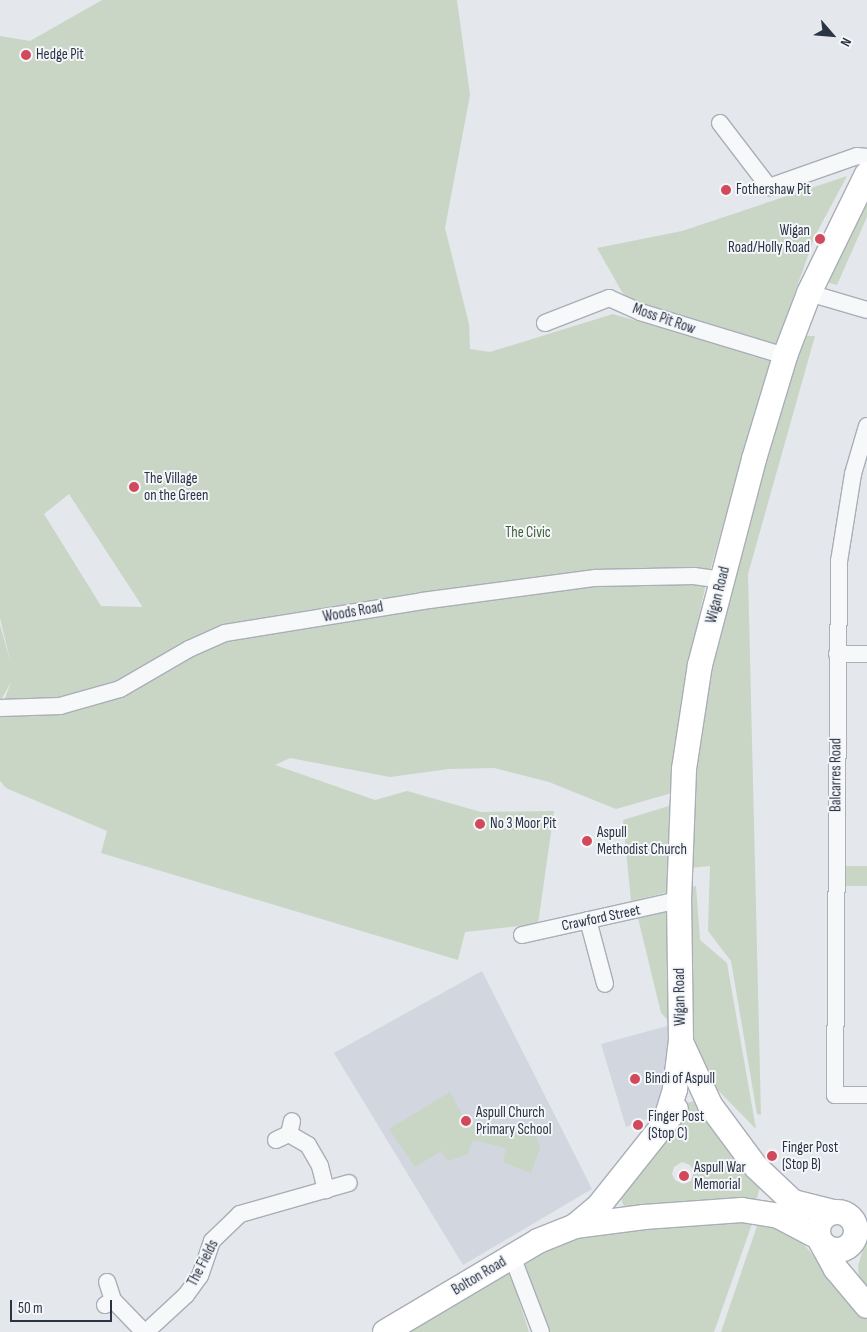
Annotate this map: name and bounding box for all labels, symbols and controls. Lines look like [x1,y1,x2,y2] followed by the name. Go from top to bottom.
[807,10,857,60] north arrow
[837,35,855,49] text: N
[36,46,84,64] place label: Hedge Pit
[20,49,32,61] marker: Hedge Pit
[736,181,811,199] place label: Fothershaw Pit
[720,184,732,196] marker: Fothershaw Pit
[728,221,810,256] place label: Wigan Road/Holly Road
[814,233,826,245] marker: Wigan Road/Holly Road
[630,300,698,338] street label: Moss Pit Row
[144,469,208,504] place label: The Village on the Green
[128,481,140,493] marker: The Village on the Green
[505,524,551,542] park label: The Civic
[702,565,734,625] street label: Wigan Road
[321,598,385,626] street label: Woods Road
[827,738,845,812] street label: Balcarres Road
[490,815,557,833] place label: No 3 Moor Pit
[474,818,486,830] marker: No 3 Moor Pit
[597,823,687,858] place label: Aspull Methodist Church
[581,835,593,847] marker: Aspull Methodist Church
[560,901,642,935] street label: Crawford Street
[670,968,690,1026] street label: Wigan Road
[645,1070,715,1088] place label: Bindi of Aspull
[629,1073,641,1085] marker: Bindi of Aspull
[476,1103,552,1138] place label: Aspull Church Primary School
[648,1107,704,1142] place label: Finger Post (Stop C)
[460,1115,472,1127] marker: Aspull Church Primary School
[632,1119,644,1131] marker: Finger Post (Stop C)
[782,1138,838,1173] place label: Finger Post (Stop B)
[766,1150,778,1162] marker: Finger Post (Stop B)
[694,1158,746,1193] place label: Aspull War Memorial
[678,1170,690,1182] marker: Aspull War Memorial
[184,1237,222,1289] street label: The Fields
[449,1253,509,1299] street label: Bolton Road
[12,1290,115,1322] scale bar
[18,1299,43,1318] text: 50 m

